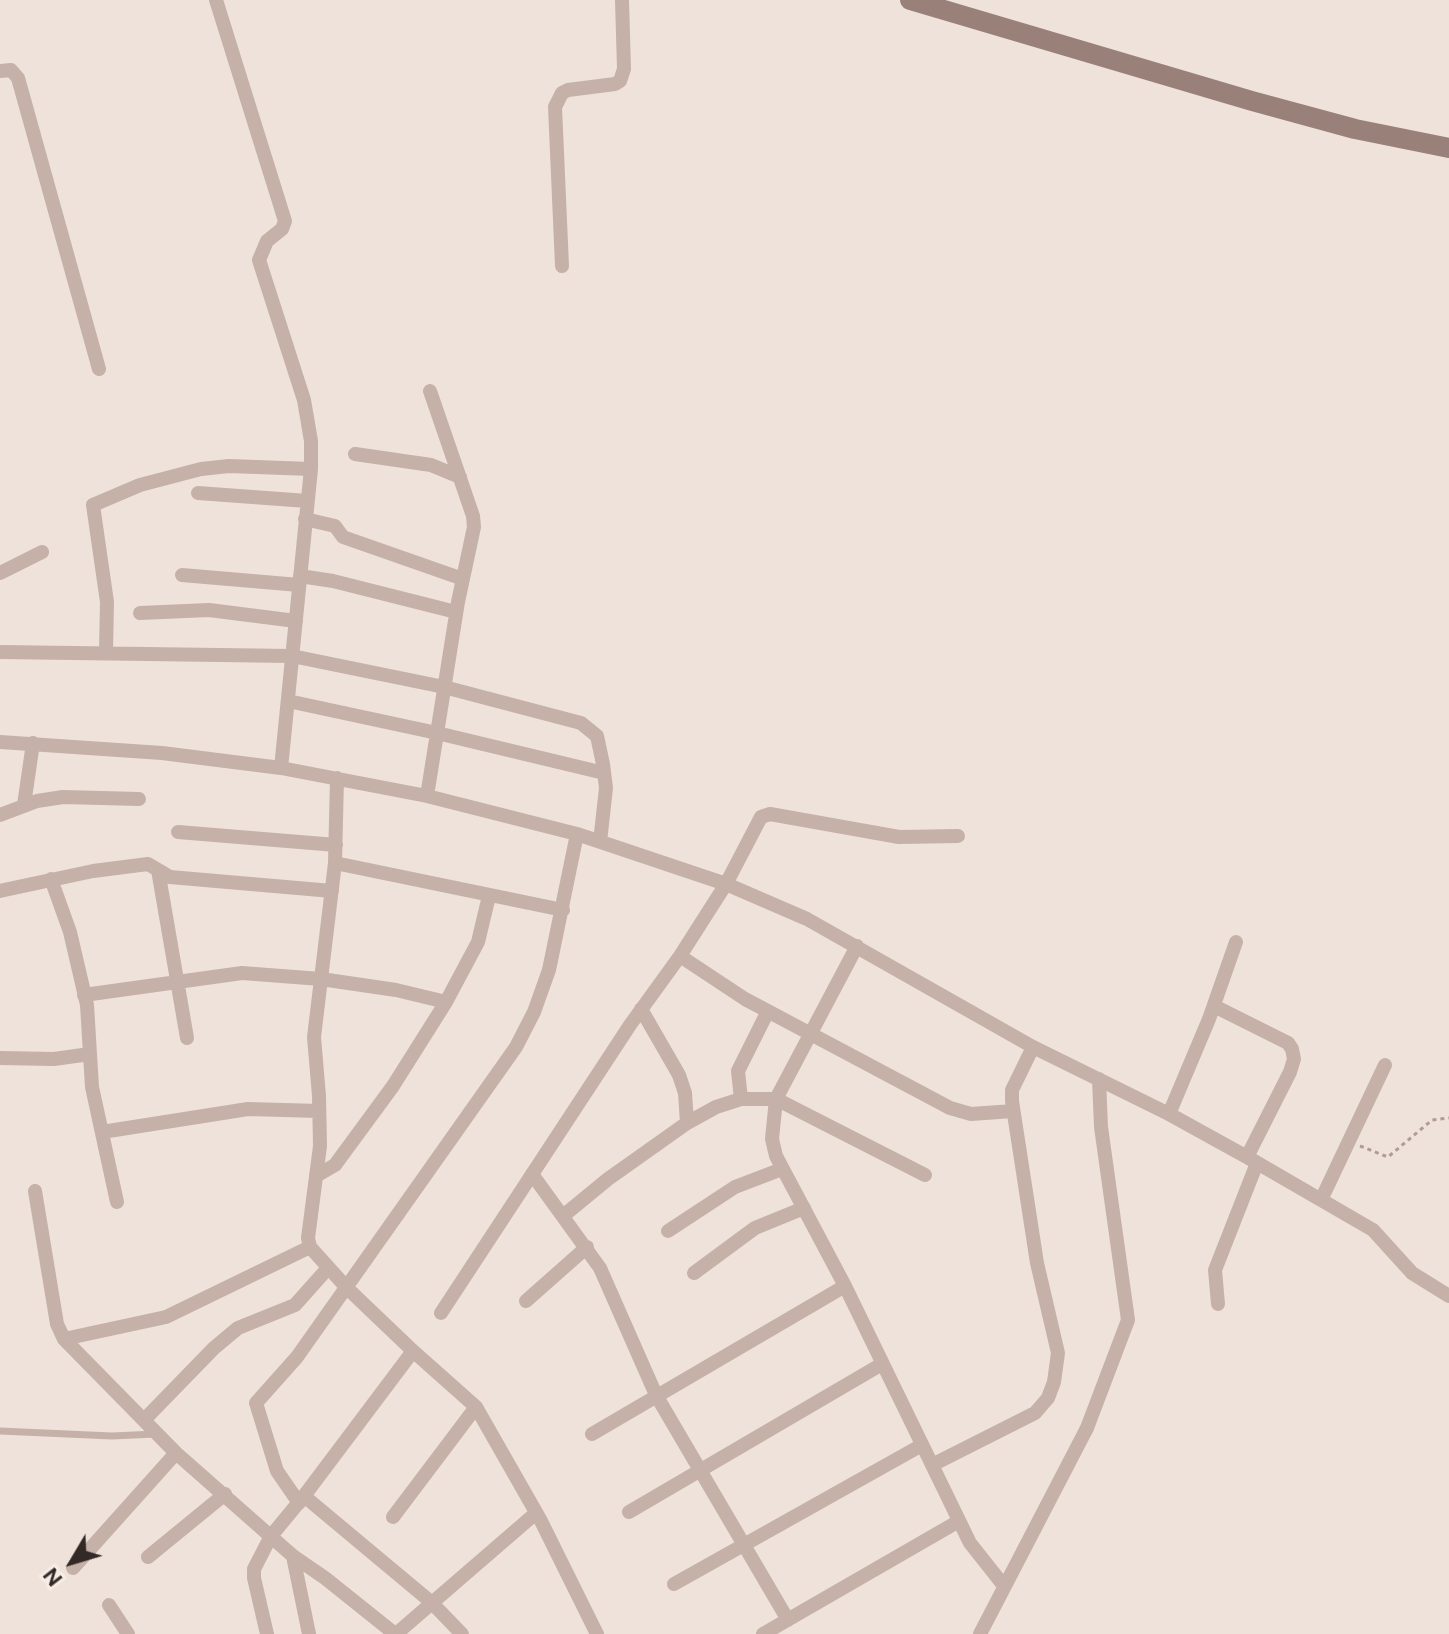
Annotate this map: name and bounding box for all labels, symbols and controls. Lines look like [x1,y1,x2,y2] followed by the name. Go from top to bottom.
[32,1522,112,1602] north arrow
[36,1562,69,1592] text: N

